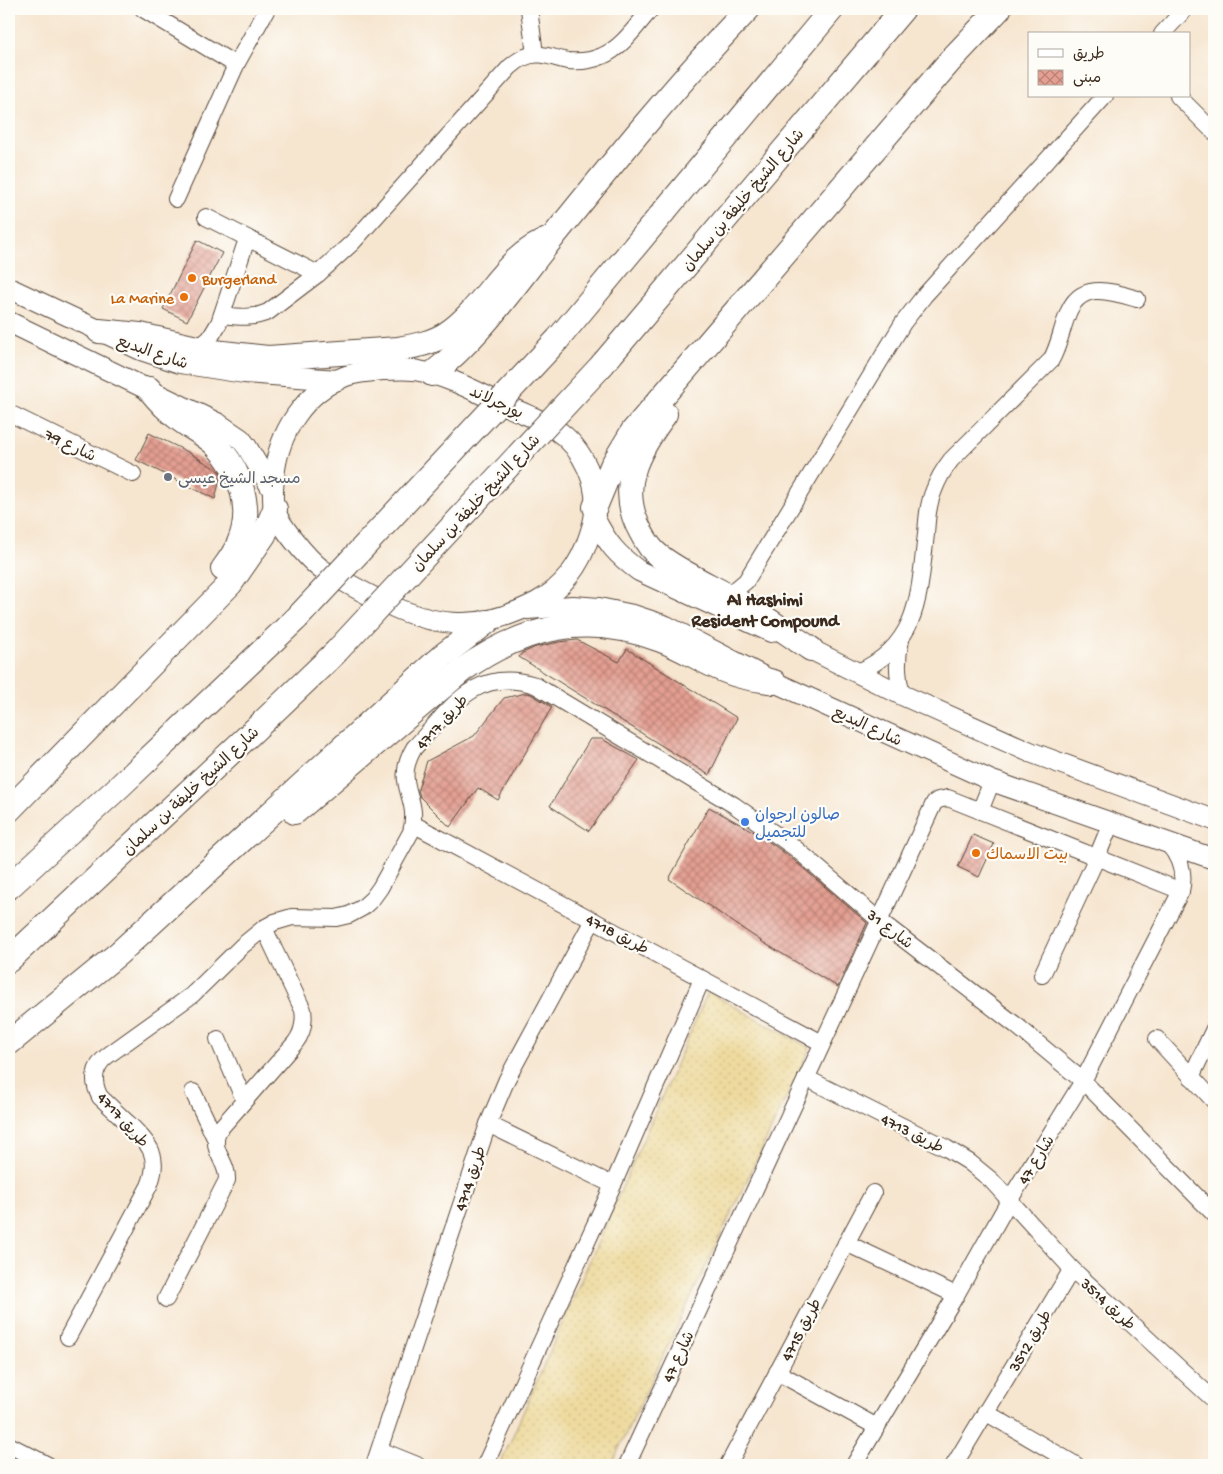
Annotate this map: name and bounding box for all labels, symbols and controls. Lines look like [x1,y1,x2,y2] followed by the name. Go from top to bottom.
[1028,32,1190,98] legend
[1073,46,1105,64] text: طريق
[1073,70,1101,88] text: مبنى
[679,126,810,276] street label: شارع الشيخ خليفة بن سلمان
[186,272,198,284] marker: Burgerland
[201,272,277,291] place label: Burgerland
[110,291,175,310] place label: La Marine
[178,291,190,303] marker: La Marine
[114,333,190,375] street label: شارع البديع
[466,383,526,425] street label: بورجرلاند
[40,426,98,468] street label: شارع 79
[409,431,546,577] street label: شارع الشيخ خليفة بن سلمان
[162,471,174,483] marker: مسجد الشيخ عيسى
[178,471,301,490] place label: مسجد الشيخ عيسى
[691,591,841,633] district label: Al Hashimi Resident Compound
[413,692,474,755] street label: طريق 4717
[829,704,904,752] street label: شارع البديع
[119,724,265,861] street label: شارع الشيخ خليفة بن سلمان
[755,807,840,844] place label: صالون ارجوان للتجميل
[739,816,751,828] marker: صالون ارجوان للتجميل
[970,847,982,859] marker: بيت الاسماك
[986,847,1068,866] place label: بيت الاسماك
[861,906,916,955] street label: شارع 31
[582,912,651,961] street label: طريق 4718
[92,1090,151,1153] street label: طريق 4717
[877,1111,946,1159] street label: طريق 4713
[1016,1133,1060,1189] street label: شارع 47
[452,1144,492,1214] street label: طريق 4714
[1074,1275,1138,1336] street label: طريق 3514
[779,1296,827,1365] street label: طريق 4715
[1006,1308,1058,1377] street label: طريق 3512
[660,1329,700,1386] street label: شارع 47

